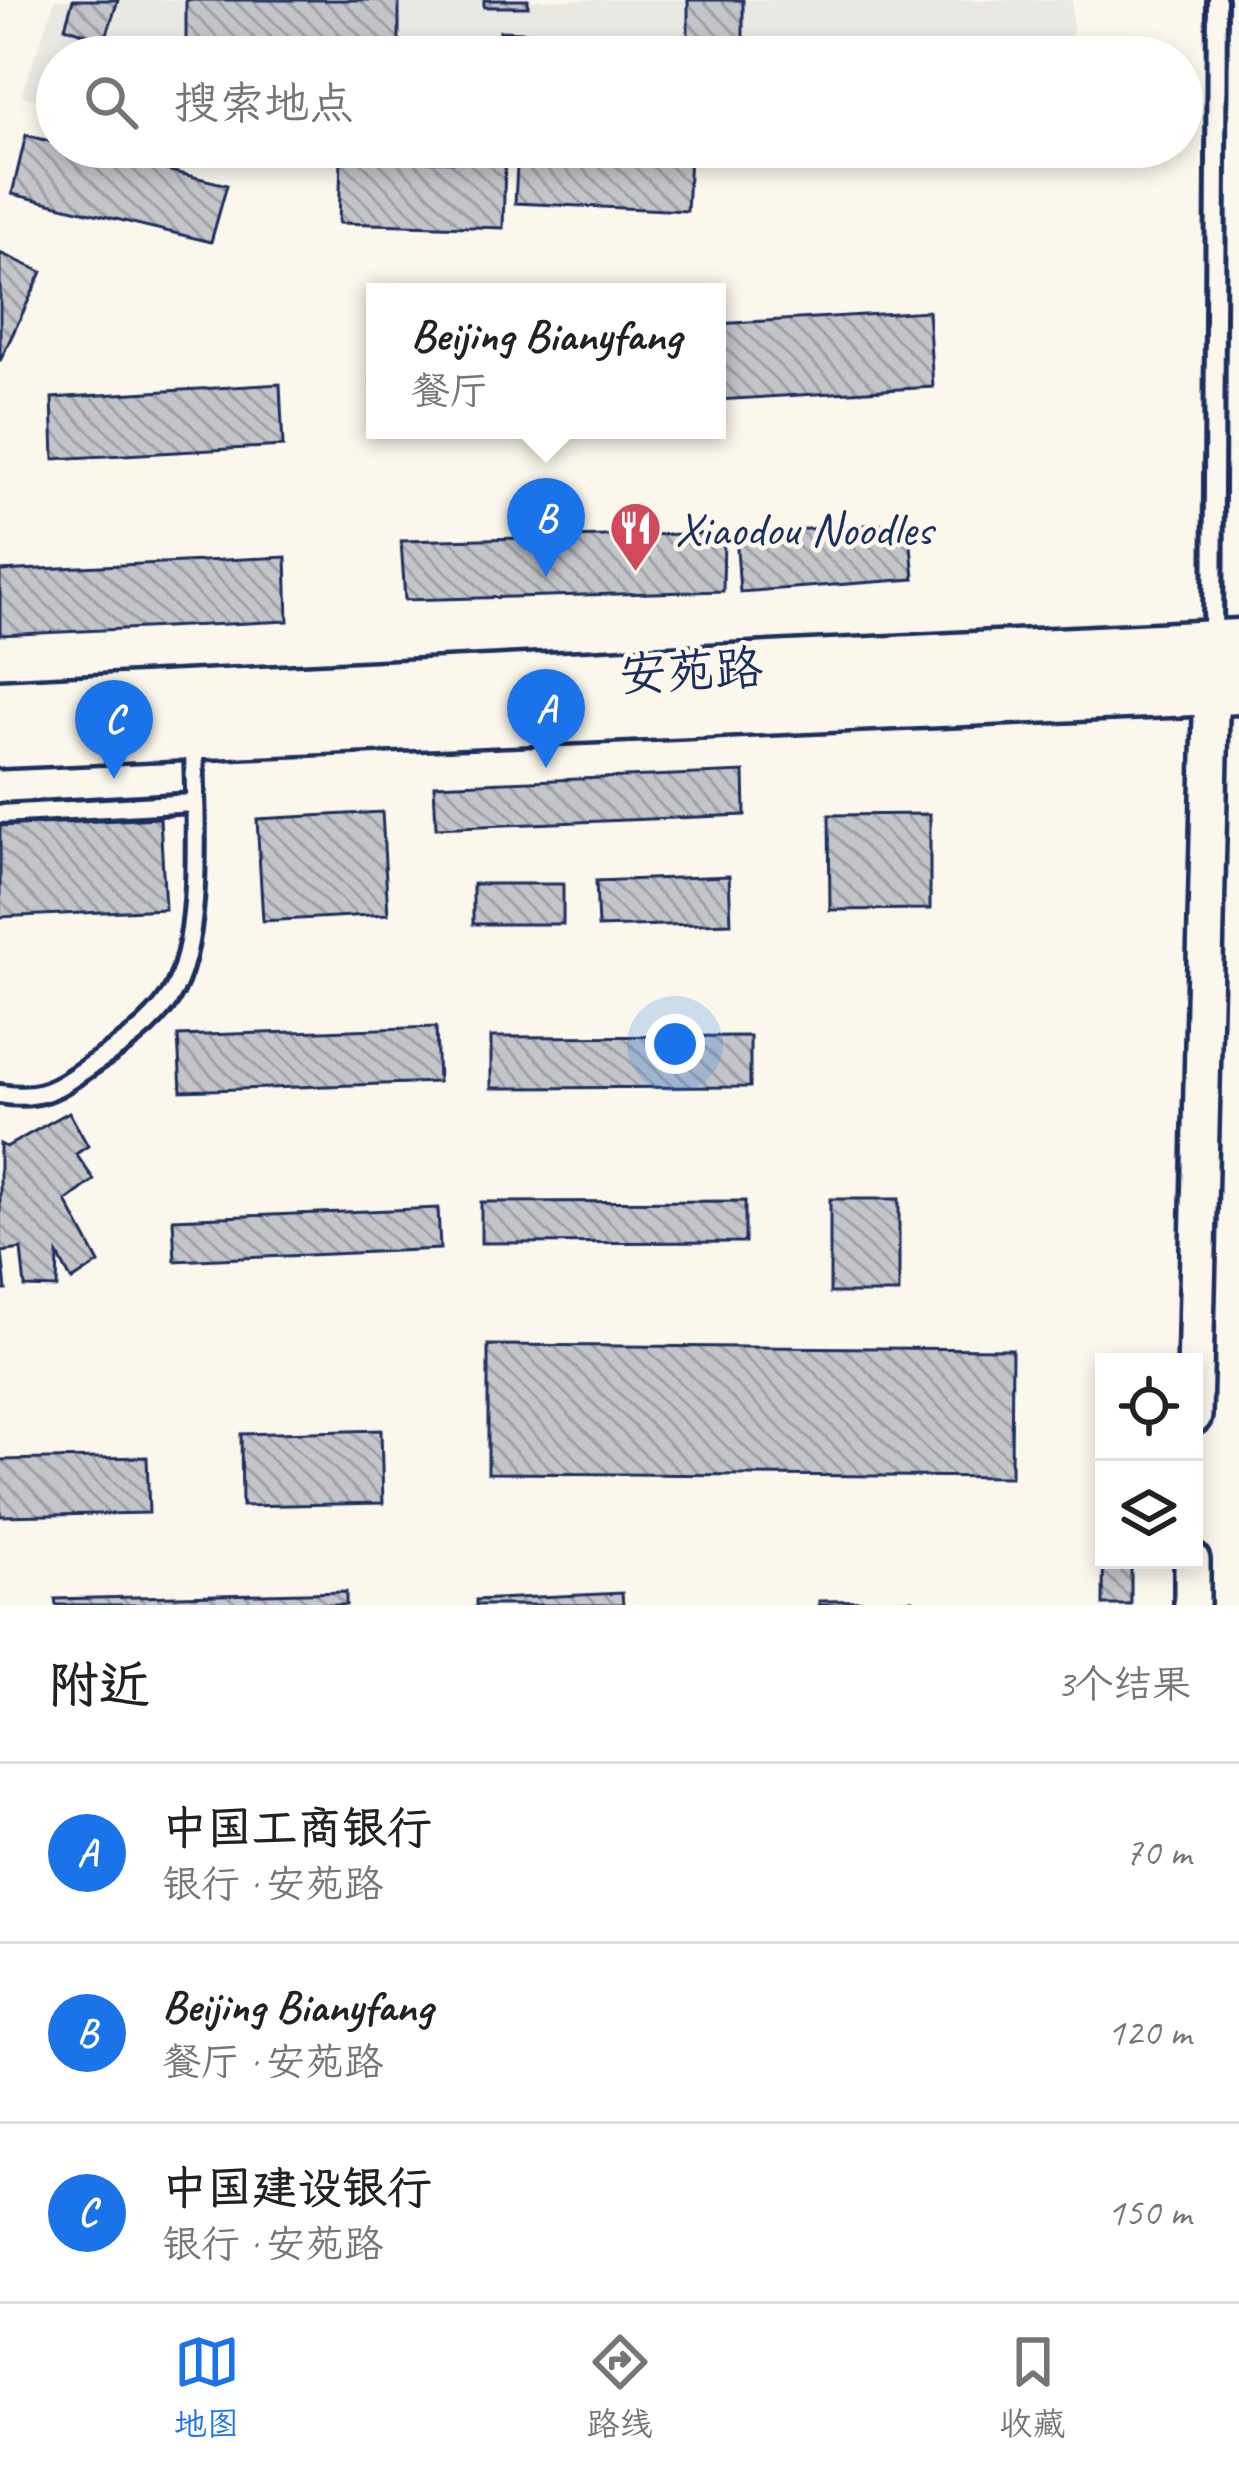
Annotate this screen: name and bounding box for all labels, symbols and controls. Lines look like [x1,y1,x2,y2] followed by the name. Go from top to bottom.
[36,36,1203,168] search box
[78,69,144,135] icon: search
[174,75,354,132] text: 搜索地点
[366,283,726,439] popup
[411,307,681,364] text: Beijing Bianyfang
[411,367,489,416] text: 餐厅
[507,478,585,577] pin: B
[675,499,936,559] place label: Xiaodou Noodles
[608,500,664,574] restaurant icon: Xiaodou Noodles
[618,637,765,705] street label: 安苑路
[507,669,585,768] pin: A
[75,680,153,779] pin: C
[645,1014,705,1074] your location
[1095,1353,1203,1569] map controls
[1095,1353,1203,1461] button: locate
[1095,1461,1203,1569] button: layers
[48,1653,150,1717] text: 附近
[1056,1660,1191,1709] text: 3个结果
[162,1800,432,1857] text: 中国工商银行
[77,1828,97,1877] text: A
[1125,1828,1191,1877] text: 70 m
[162,1860,383,1909] text: 银行 · 安苑路
[162,1978,432,2035] text: Beijing Bianyfang
[77,2008,97,2057] text: B
[1107,2008,1191,2057] text: 120 m
[162,2038,383,2087] text: 餐厅 · 安苑路
[162,2160,432,2217] text: 中国建设银行
[78,2188,96,2237] text: C
[1107,2188,1191,2237] text: 150 m
[162,2220,383,2269] text: 银行 · 安苑路
[174,2329,240,2445] tab: 地图
[587,2329,653,2445] tab: 路线
[1000,2329,1066,2445] tab: 收藏

